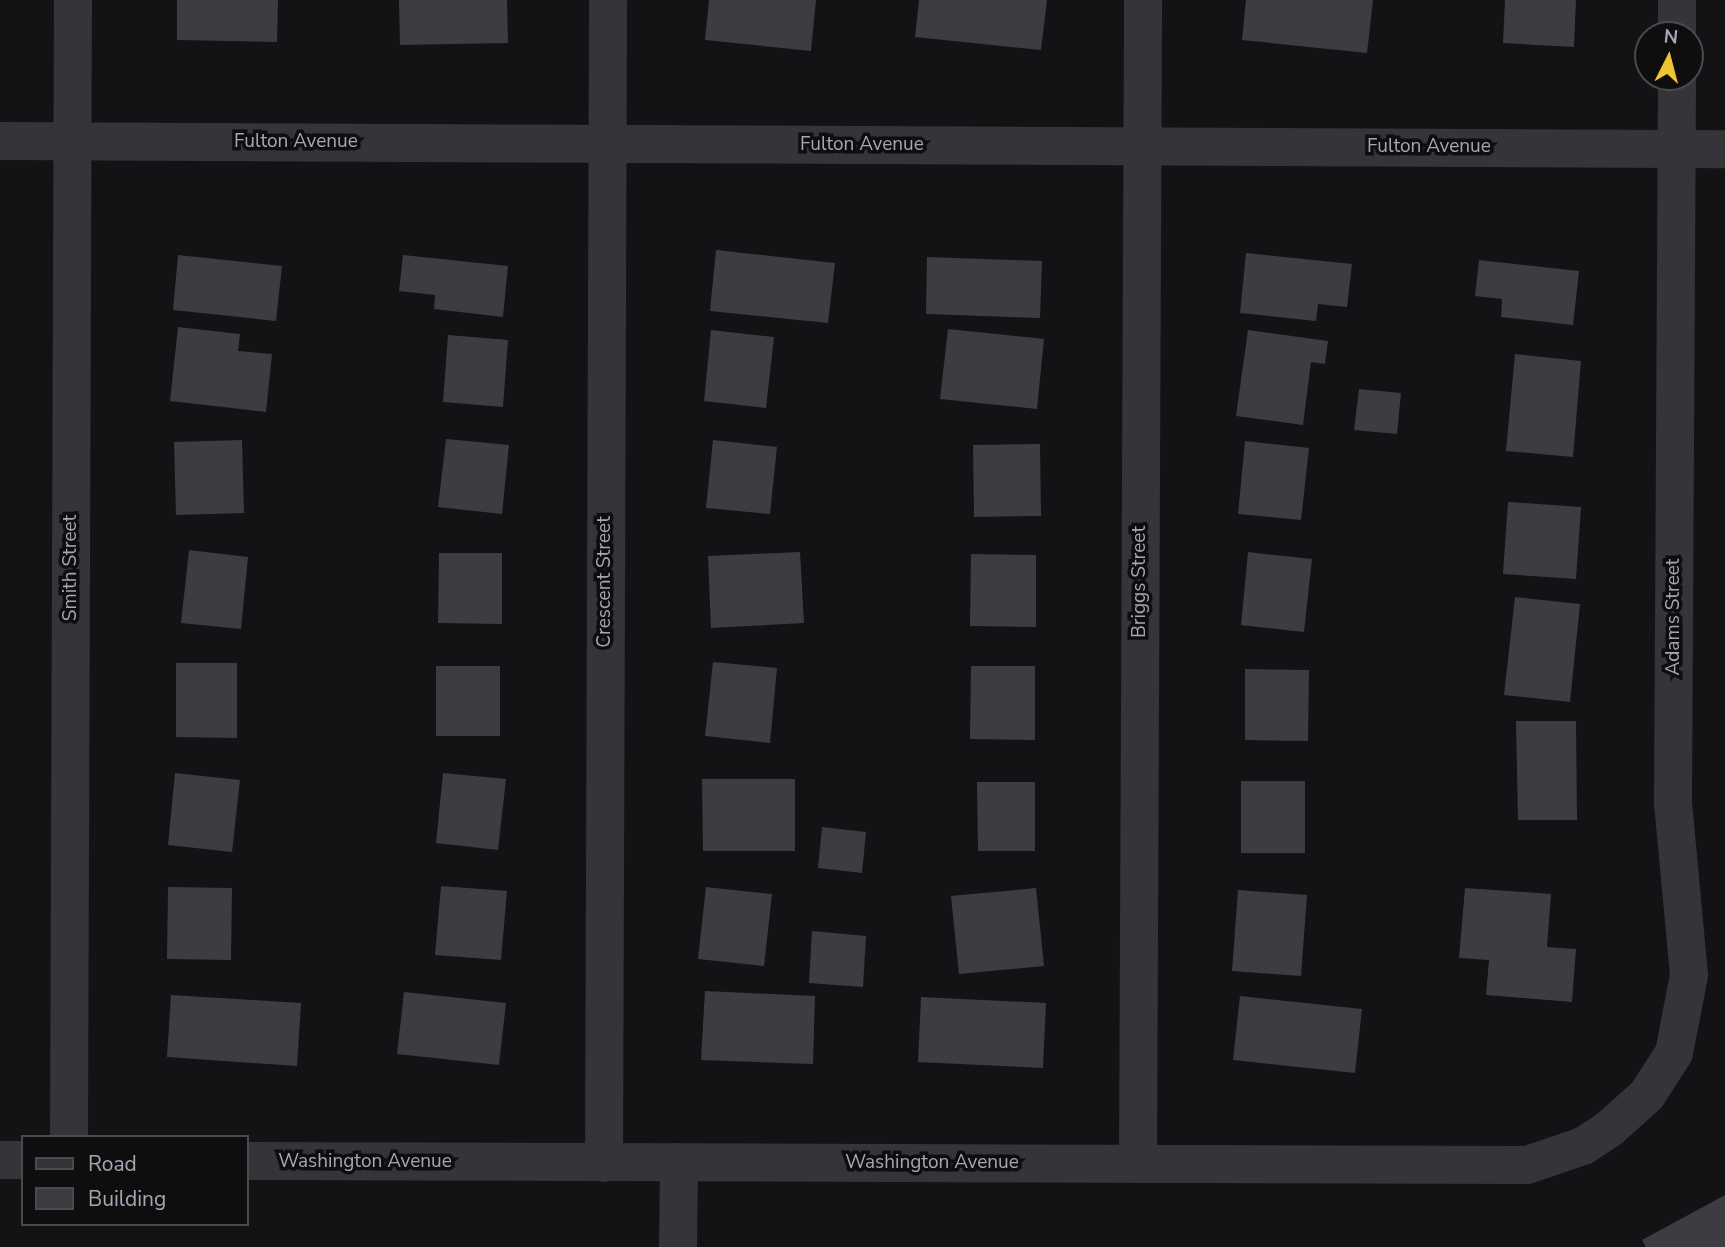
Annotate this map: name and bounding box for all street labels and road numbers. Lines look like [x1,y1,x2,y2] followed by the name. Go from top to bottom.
[234,131,358,153] street label: Fulton Avenue
[800,134,924,156] street label: Fulton Avenue
[1367,136,1491,158] street label: Fulton Avenue
[60,515,82,621] street label: Smith Street
[594,516,616,648] street label: Crescent Street
[1129,526,1151,638] street label: Briggs Street
[1663,558,1685,676] street label: Adams Street
[278,1151,452,1173] street label: Washington Avenue
[845,1152,1019,1174] street label: Washington Avenue

